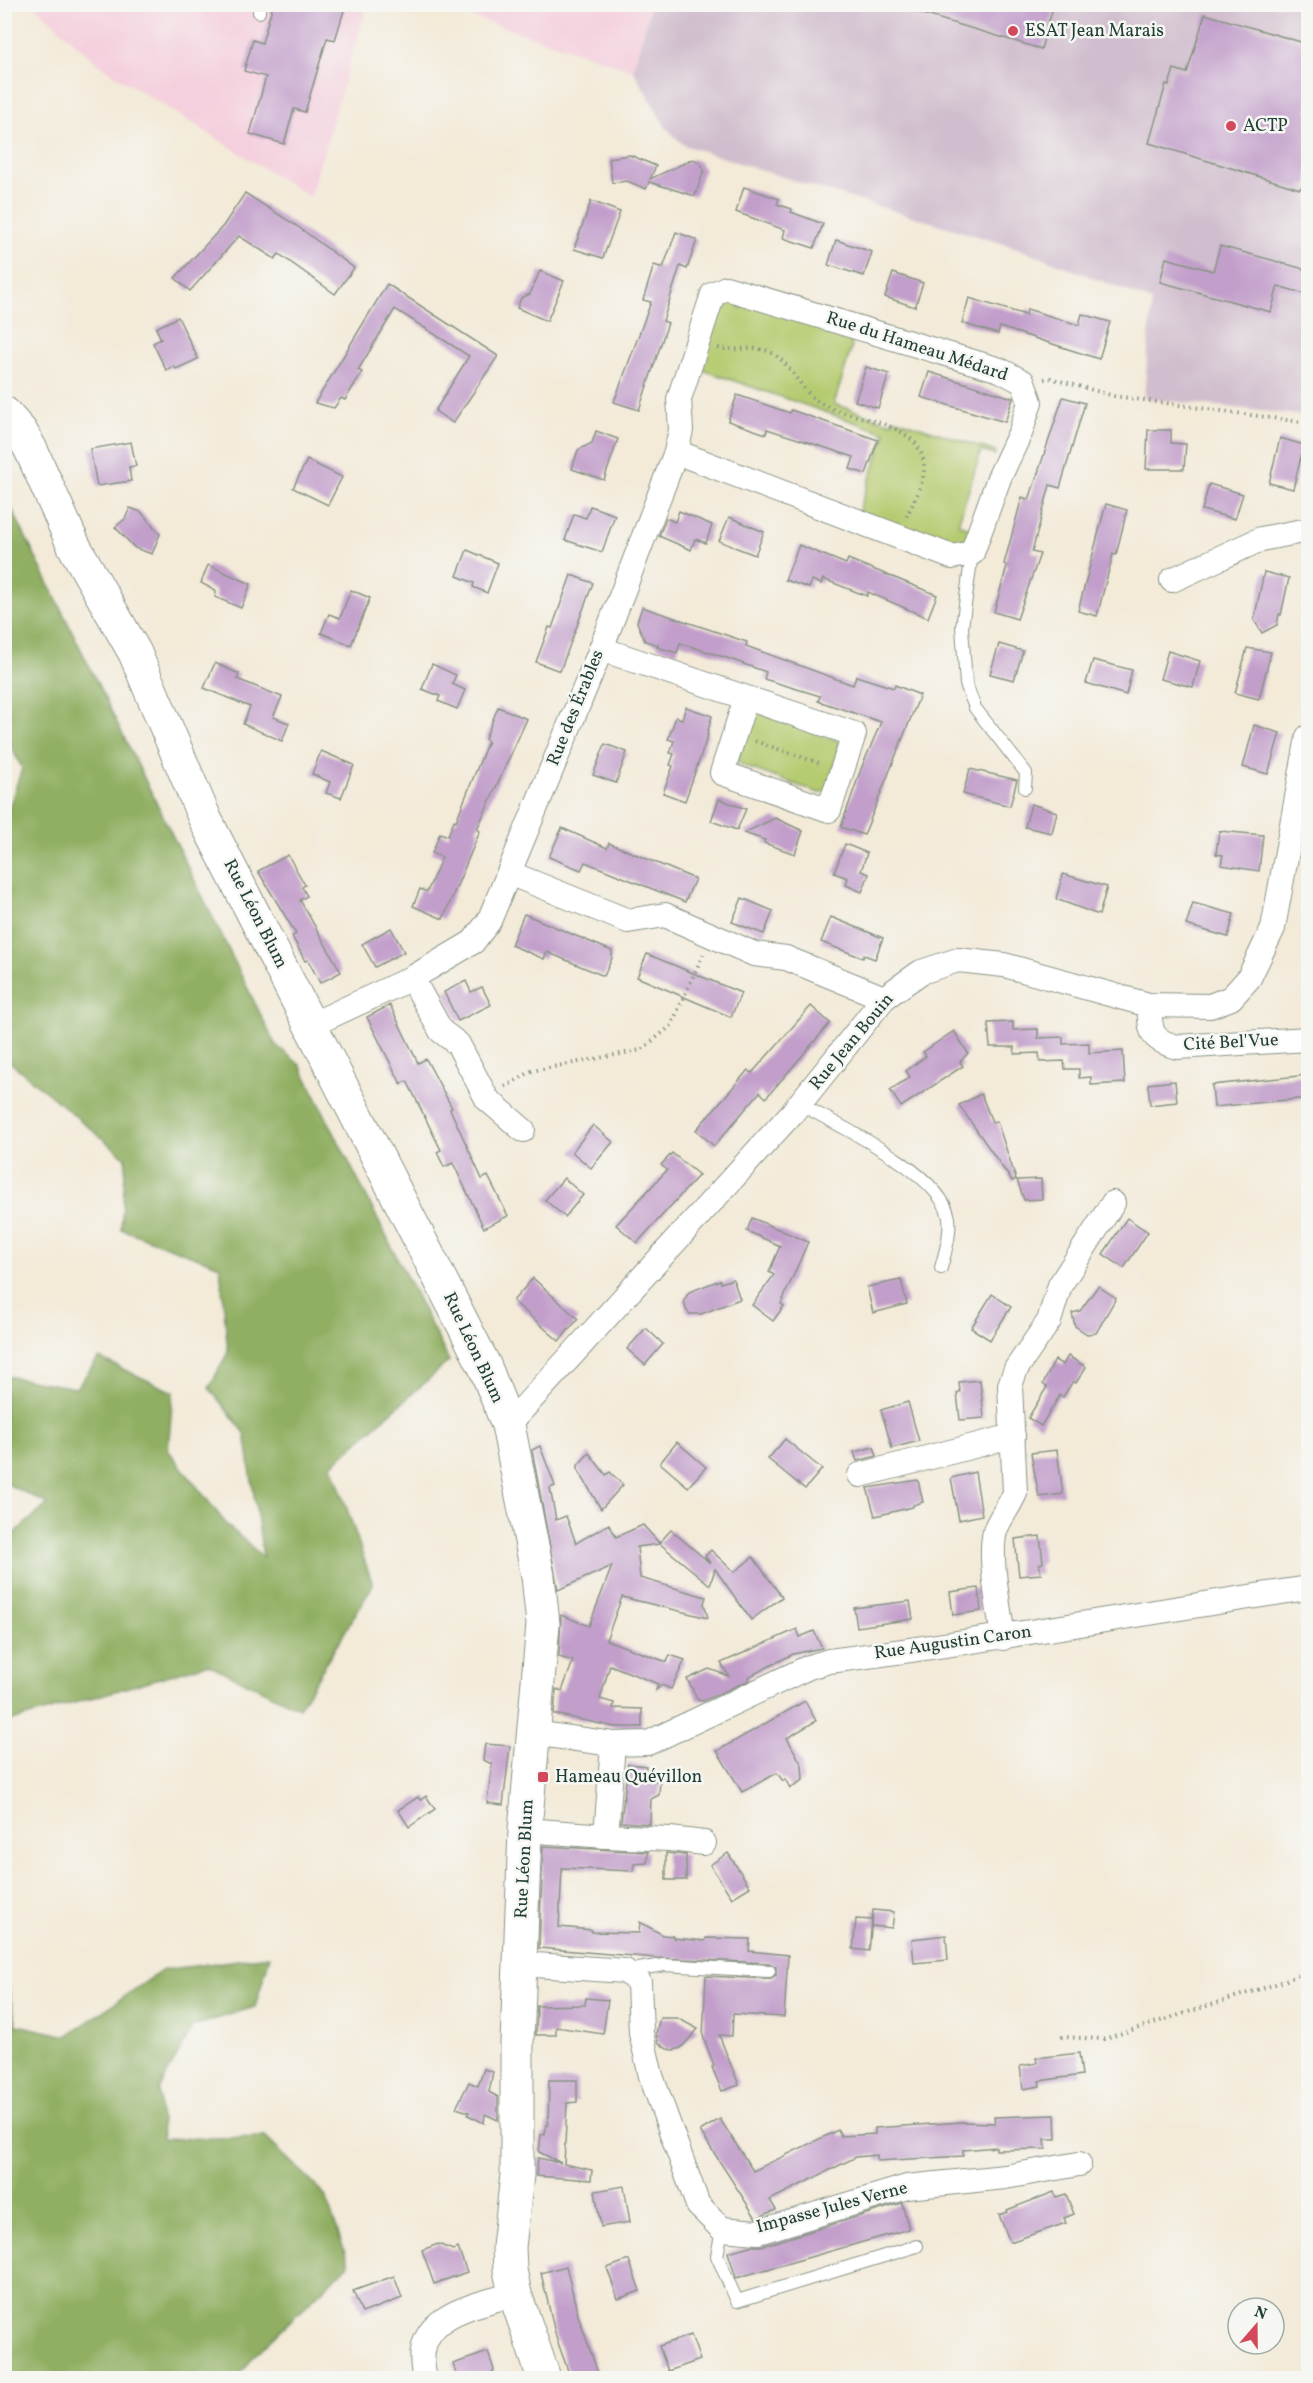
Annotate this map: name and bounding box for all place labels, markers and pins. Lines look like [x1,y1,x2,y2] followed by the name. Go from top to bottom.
[1025,19,1164,44] place label: ESAT Jean Marais
[1006,24,1020,38] marker: ESAT Jean Marais
[1243,114,1288,139] place label: ACTP
[1224,119,1238,133] marker: ACTP
[555,1765,703,1790] place label: Hameau Quévillon
[536,1770,550,1784] marker: Hameau Quévillon

